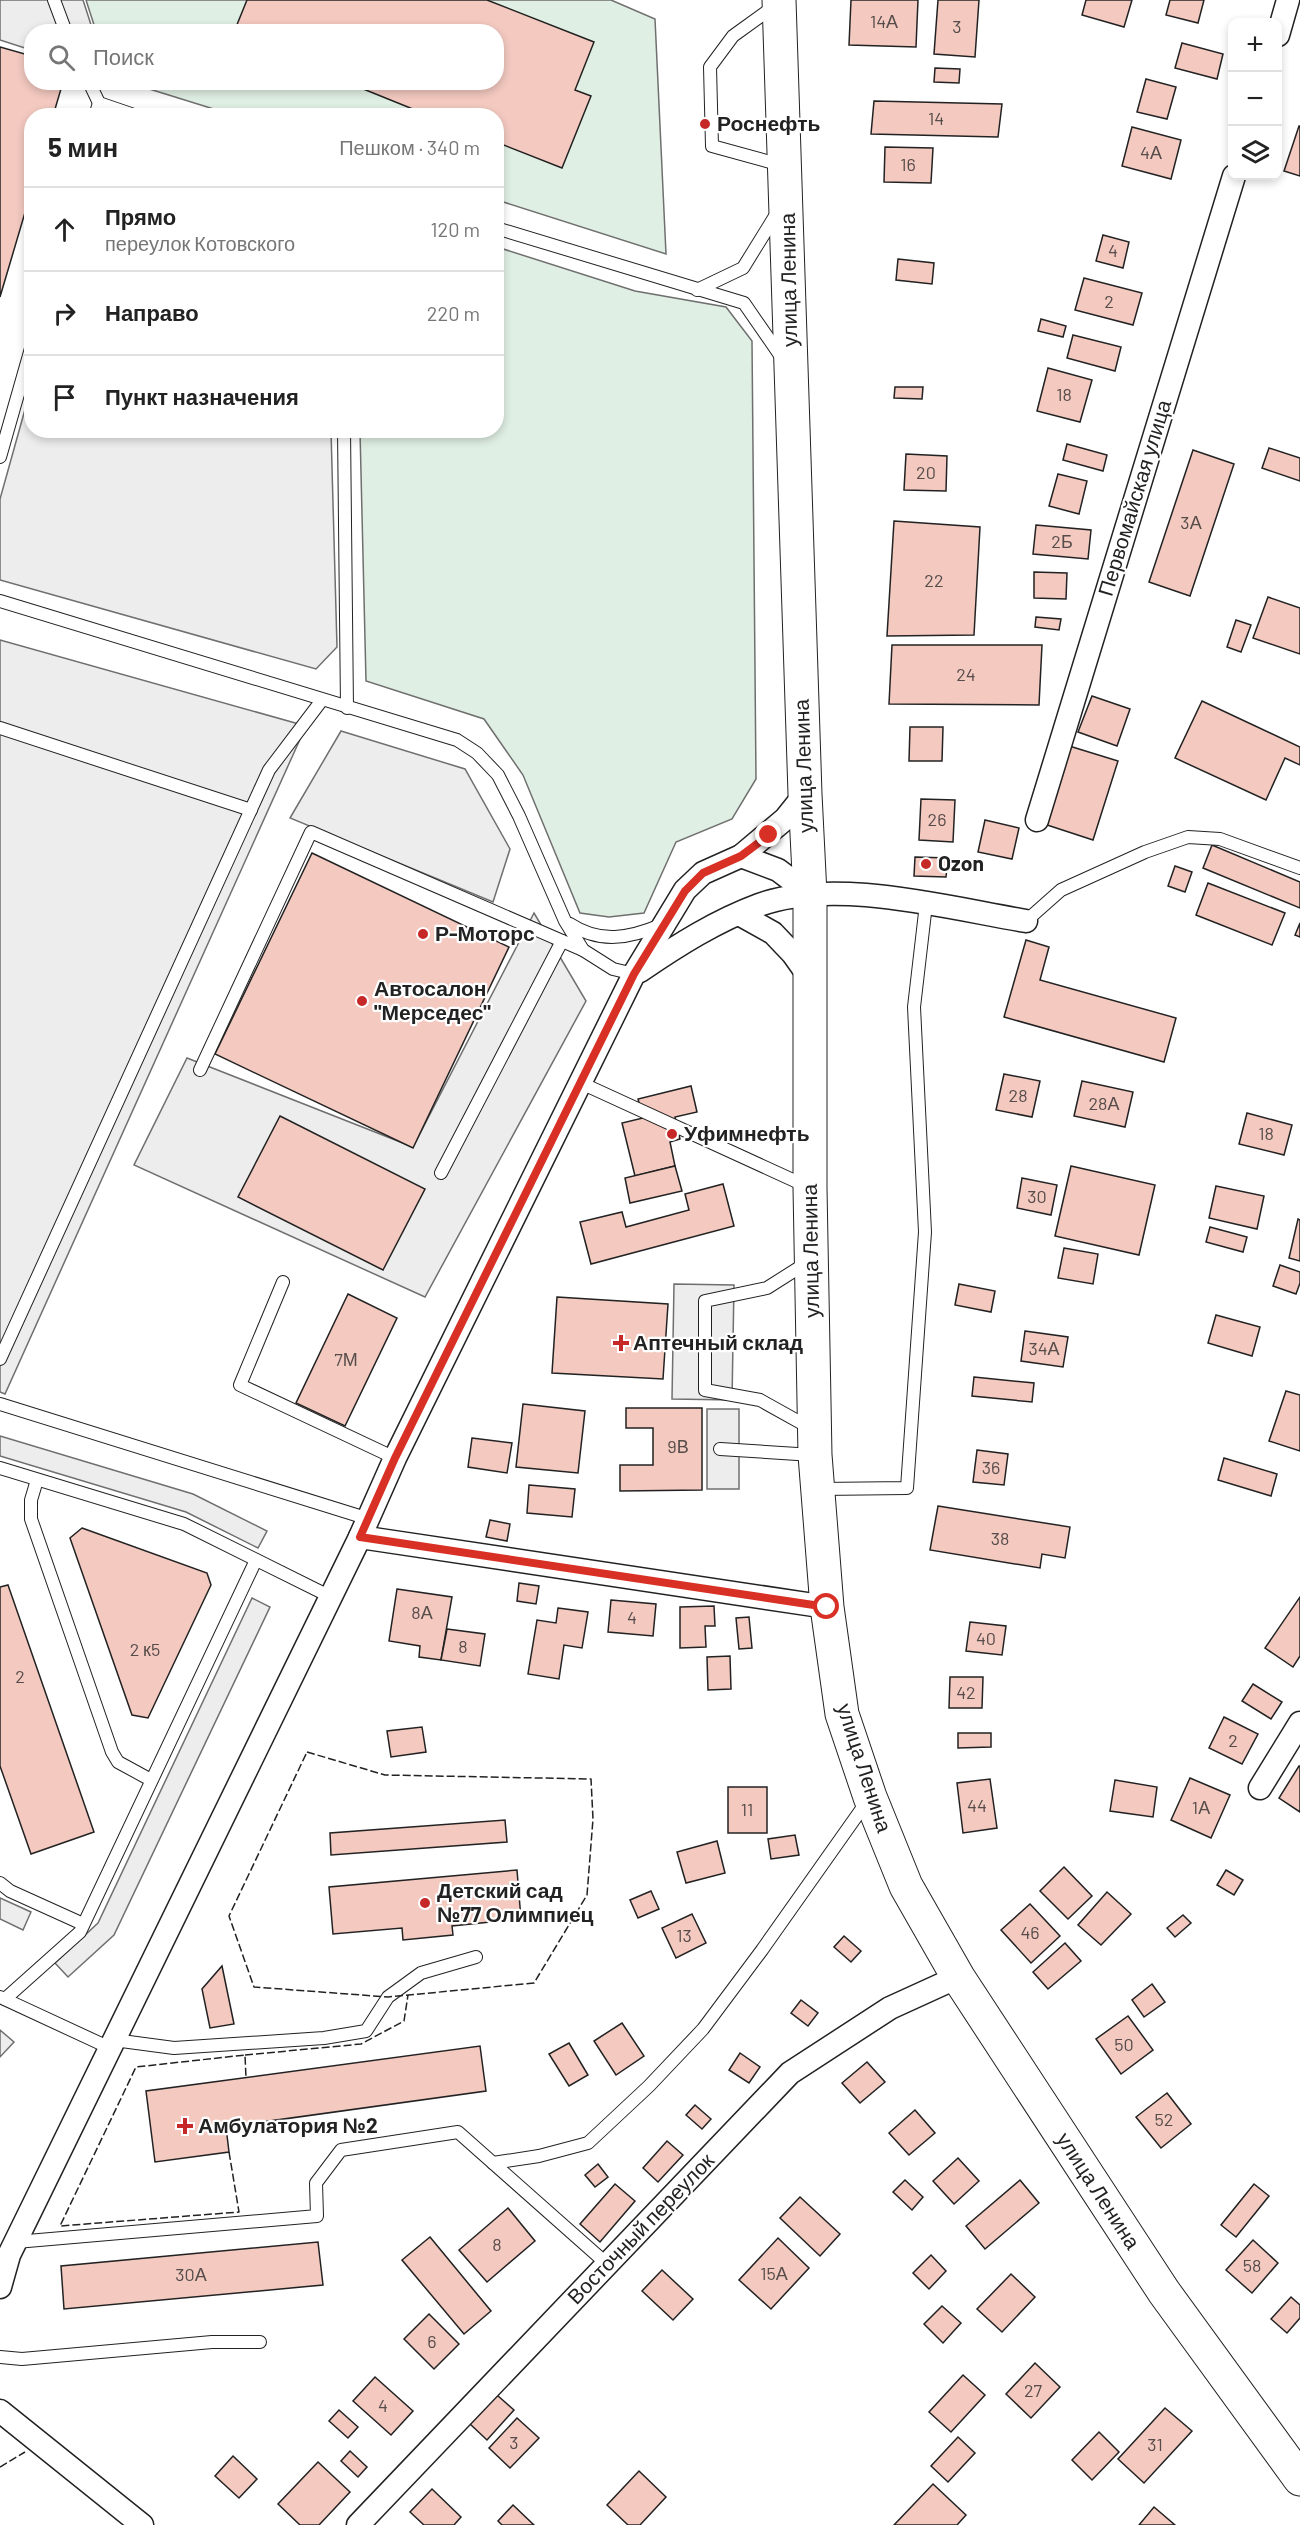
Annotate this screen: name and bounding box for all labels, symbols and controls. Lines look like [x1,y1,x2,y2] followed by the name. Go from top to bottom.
[870,10,898,32] house number: 14А
[952,15,962,37] house number: 3
[1228,18,1282,180] map controls
[1228,18,1282,72] button: +
[24,24,504,90] search box
[45,41,78,74] icon: search
[93,43,154,69] text: Поиск
[1228,72,1282,126] button: −
[928,107,944,129] house number: 14
[717,110,820,135] place label: Роснефть
[698,117,712,131] marker: Роснефть
[1228,126,1282,180] button: layers
[48,131,118,162] text: 5 мин
[339,135,480,159] text: Пешком · 340 m
[1140,141,1162,163] house number: 4А
[900,153,916,175] house number: 16
[105,203,176,229] text: Прямо
[48,213,81,246] icon: ahead
[774,213,801,347] street label: улица Ленина
[430,217,480,241] text: 120 m
[105,231,295,255] text: переулок Котовского
[1108,239,1118,261] house number: 4
[1104,290,1114,312] house number: 2
[48,297,81,330] icon: right
[105,299,199,325] text: Направо
[427,301,480,325] text: 220 m
[48,381,81,414] icon: arrive
[105,383,299,409] text: Пункт назначения
[1056,383,1072,405] house number: 18
[1092,396,1175,599] street label: Первомайская улица
[916,461,936,483] house number: 20
[1180,511,1202,533] house number: 3А
[1051,530,1073,552] house number: 2Б
[924,569,944,591] house number: 22
[956,663,976,685] house number: 24
[788,698,817,833] street label: улица Ленина
[928,808,946,830] house number: 26
[755,821,781,847] route end
[938,850,984,875] place label: Ozon
[919,857,933,871] marker: Ozon
[435,920,535,945] place label: Р-Моторс
[416,927,430,941] marker: Р-Моторс
[374,975,491,1024] place label: Автосалон "Мерседес"
[355,994,369,1008] marker: Автосалон "Мерседес"
[1008,1084,1028,1106] house number: 28
[1088,1092,1120,1114] house number: 28А
[684,1120,810,1145] place label: Уфимнефть
[1258,1122,1274,1144] house number: 18
[665,1127,679,1141] marker: Уфимнефть
[796,1184,823,1318] street label: улица Ленина
[1027,1185,1047,1207] house number: 30
[633,1329,803,1354] place label: Аптечный склад
[614,1336,628,1350] marker: Аптечный склад
[1028,1337,1060,1359] house number: 34А
[334,1348,358,1370] house number: 7М
[667,1435,689,1457] house number: 9В
[982,1456,1000,1478] house number: 36
[991,1527,1009,1549] house number: 38
[813,1593,839,1619] route start
[411,1601,433,1623] house number: 8А
[627,1606,637,1628] house number: 4
[976,1627,996,1649] house number: 40
[458,1635,468,1657] house number: 8
[130,1638,160,1660] house number: 2 к5
[15,1665,25,1687] house number: 2
[956,1681,976,1703] house number: 42
[833,1700,898,1835] street label: улица Ленина
[1228,1729,1238,1751] house number: 2
[967,1794,987,1816] house number: 44
[1192,1796,1210,1818] house number: 1А
[741,1798,753,1820] house number: 11
[437,1877,594,1926] place label: Детский сад №77 Олимпиец
[418,1896,432,1910] marker: Детский сад №77 Олимпиец
[1020,1921,1040,1943] house number: 46
[676,1924,692,1946] house number: 13
[1114,2033,1134,2055] house number: 50
[1155,2108,1173,2130] house number: 52
[198,2112,378,2137] place label: Амбулатория №2
[176,2117,194,2135] marker: Амбулатория №2
[1052,2127,1146,2253] street label: улица Ленина
[561,2147,719,2309] street label: Восточный переулок
[492,2233,502,2255] house number: 8
[1243,2254,1261,2276] house number: 58
[760,2262,788,2284] house number: 15А
[175,2263,207,2285] house number: 30А
[427,2330,437,2352] house number: 6
[1024,2379,1043,2401] house number: 27
[378,2394,388,2416] house number: 4
[509,2431,519,2453] house number: 3
[1147,2433,1163,2455] house number: 31

